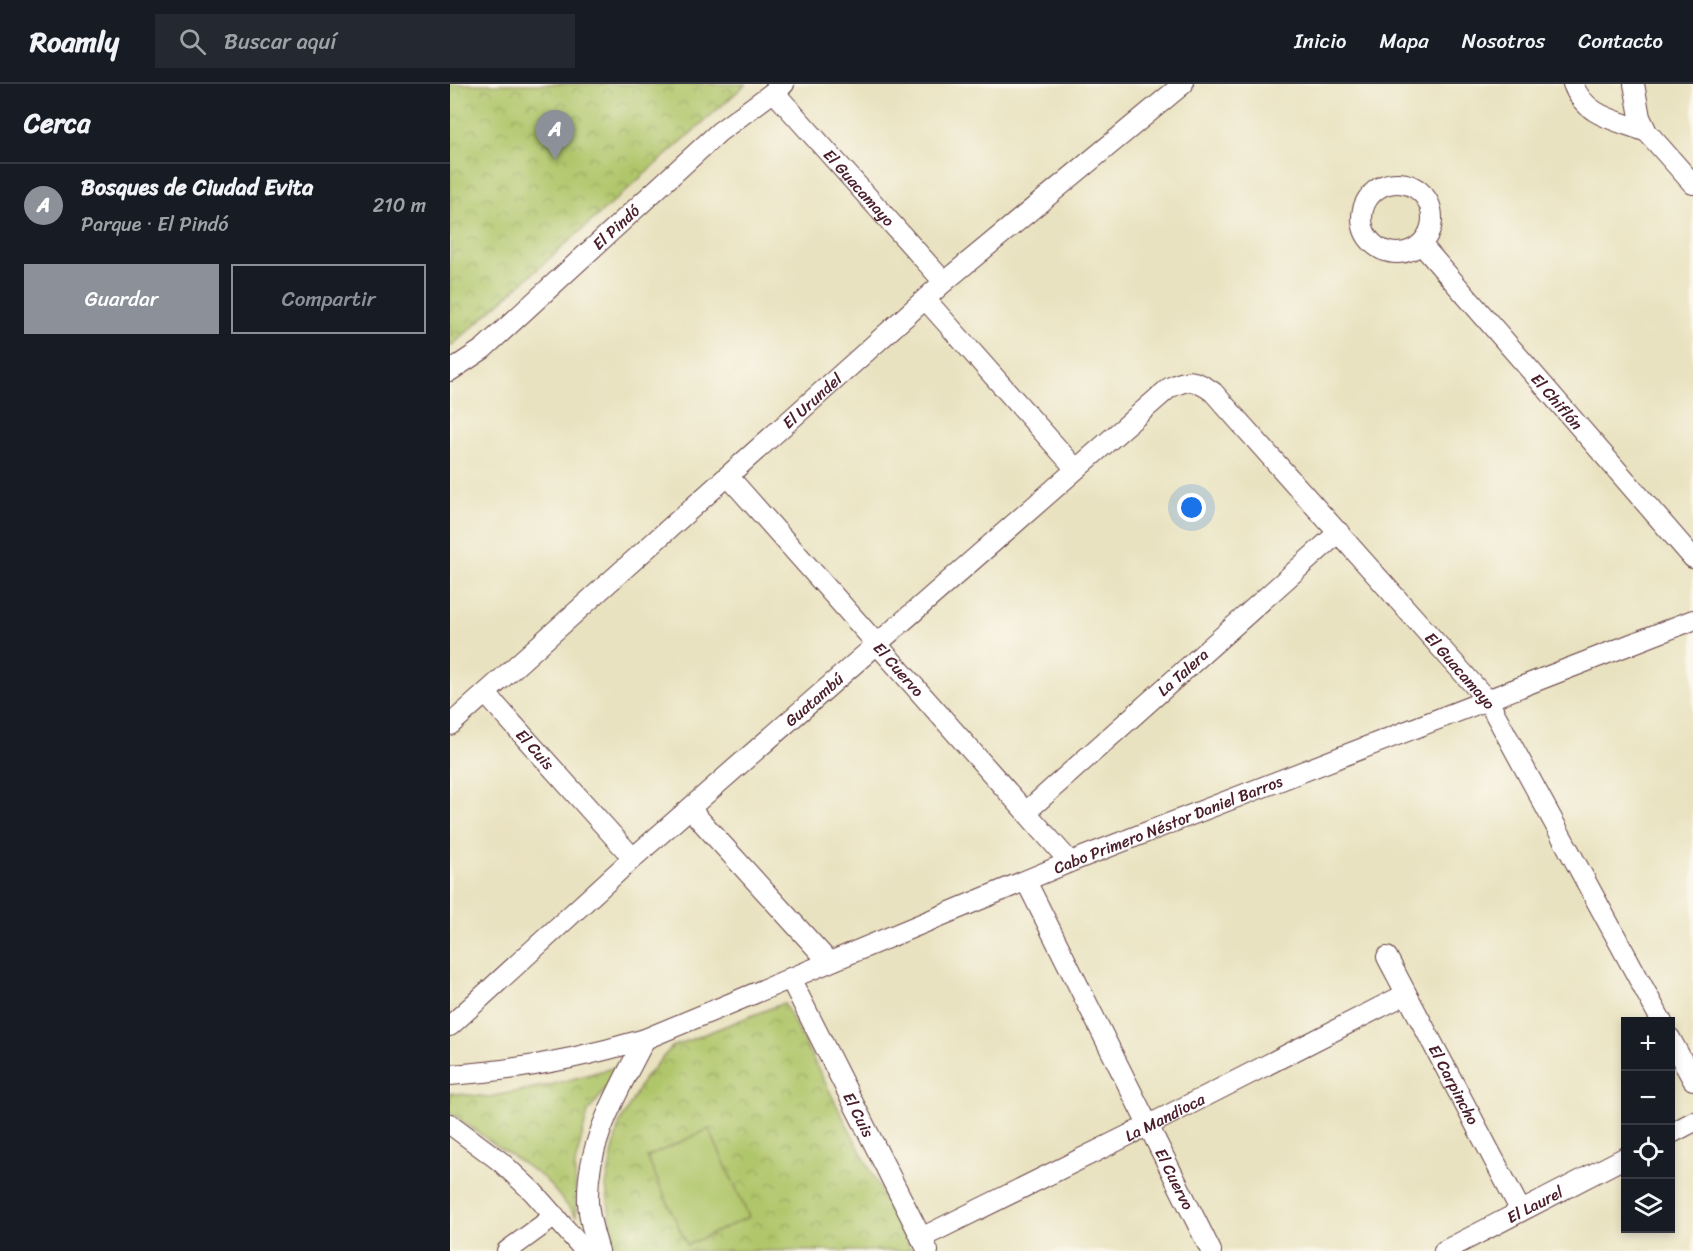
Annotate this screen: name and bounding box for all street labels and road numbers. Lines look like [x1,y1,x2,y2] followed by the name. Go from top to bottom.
[816,142,903,233] street label: El Guacamayo
[585,196,647,257] street label: El Pindó
[775,365,849,436] street label: El Urundel
[1524,366,1591,437] street label: El Chiflón
[1418,625,1504,715] street label: El Guacamayo
[866,635,932,704] street label: El Cuervo
[1150,641,1215,703] street label: La Talera
[778,665,850,734] street label: Guatambú
[509,722,563,777] street label: El Cuis
[1049,766,1287,882] street label: Cabo Primero Néstor Daniel Barros
[1421,1039,1488,1130] street label: El Carpincho
[1119,1084,1211,1150] street label: La Mandioca
[835,1087,883,1143] street label: El Cuis
[1147,1143,1203,1215] street label: El Cuervo
[1501,1177,1569,1231] street label: El Laurel

